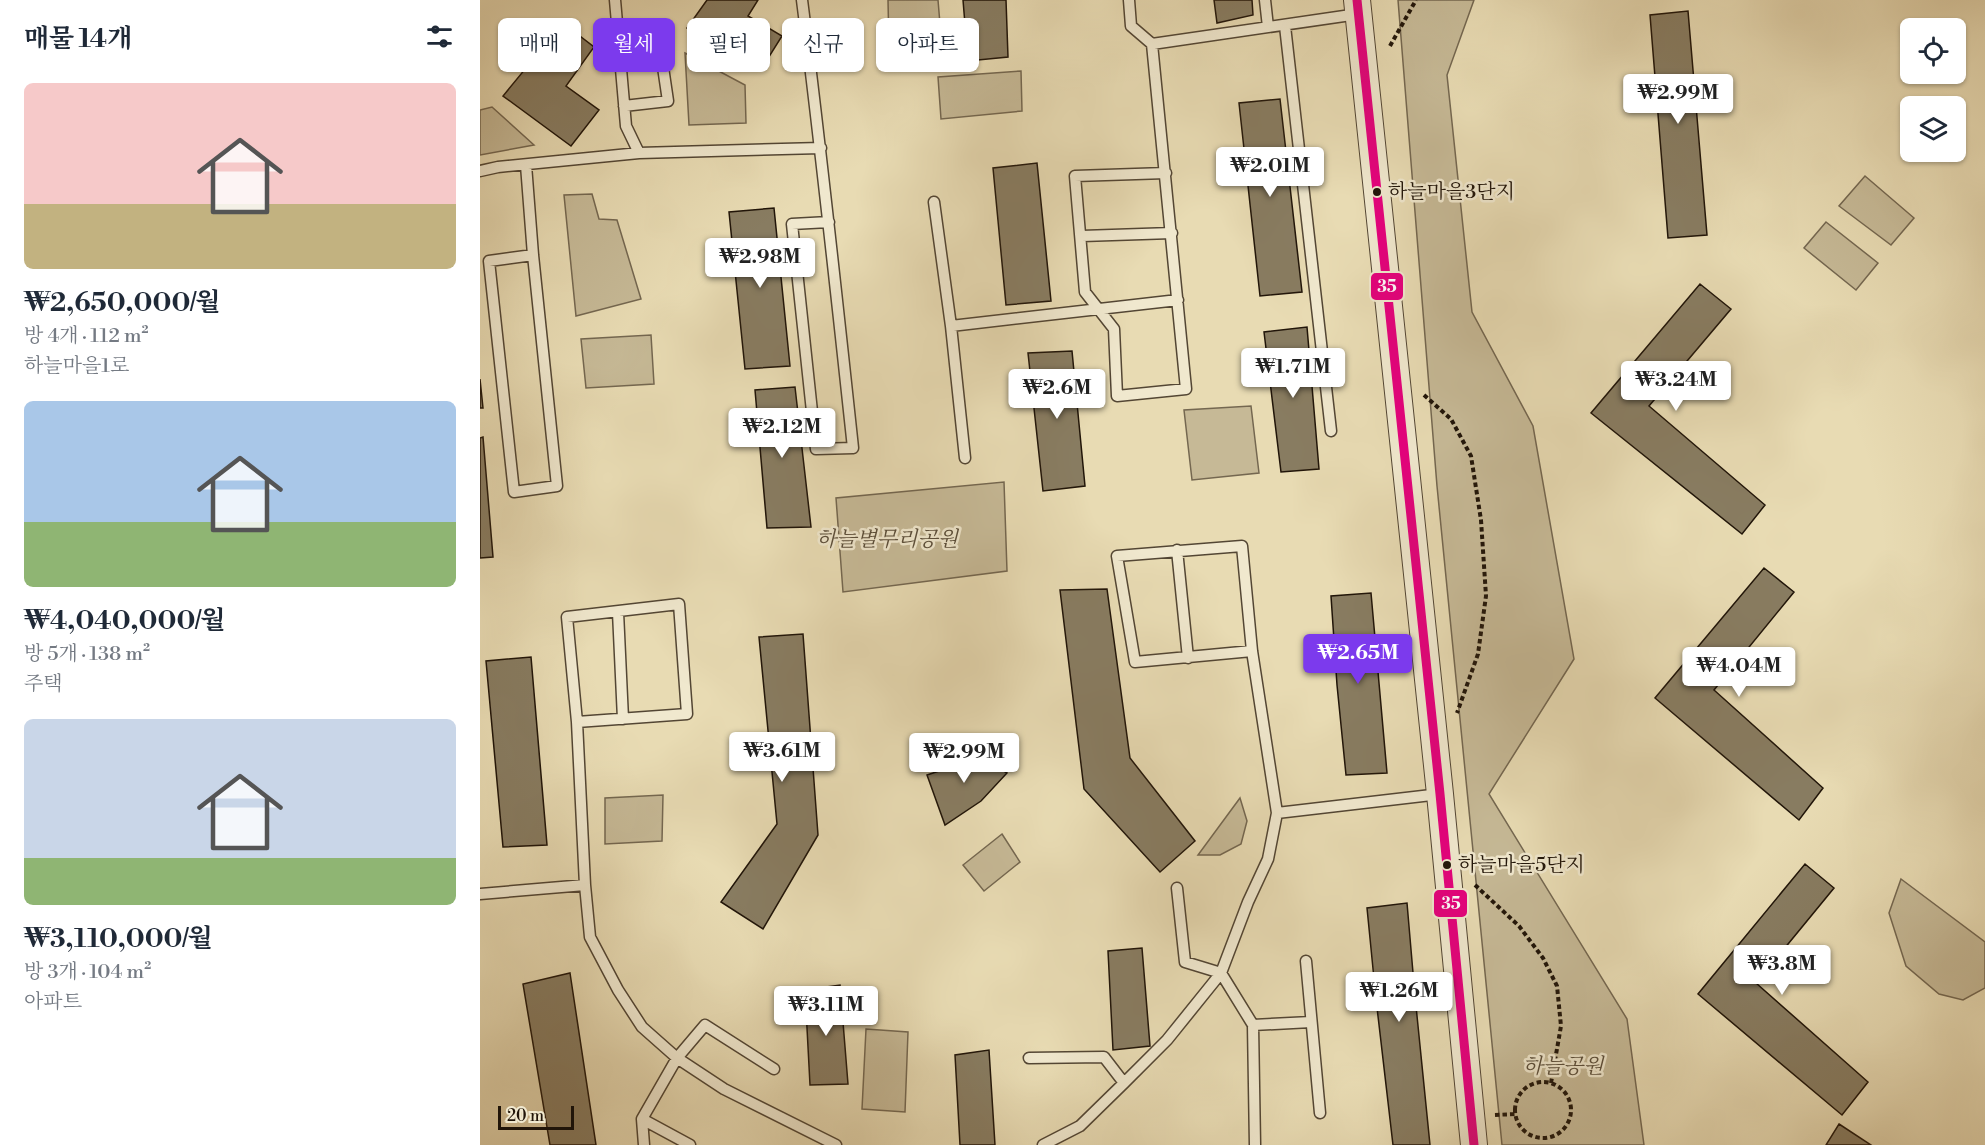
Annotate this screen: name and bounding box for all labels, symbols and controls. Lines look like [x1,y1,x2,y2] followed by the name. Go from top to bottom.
[498,18,581,72] chip: 매매
[593,18,675,72] chip: 월세
[687,18,770,72] chip: 필터
[782,18,864,72] chip: 신규
[876,18,979,72] chip: 아파트
[1900,18,1966,162] map controls
[1900,18,1966,84] button: locate
[423,20,456,53] icon: filters
[24,23,132,55] text: 매물 14개
[1629,74,1727,125] pin: ₩2.99M
[1637,81,1719,106] text: ₩2.99M
[1900,96,1966,162] button: layers
[186,122,294,230] icon: home
[1221,147,1319,198] pin: ₩2.01M
[1230,154,1310,179] text: ₩2.01M
[1388,180,1515,205] place label: 하늘마을3단지
[1371,186,1383,198] marker: 하늘마을3단지
[711,238,809,289] pin: ₩2.98M
[719,245,801,270] text: ₩2.98M
[1370,272,1404,301] line badge: 35
[1377,277,1397,297] text: 35
[24,287,220,319] text: ₩2,650,000/월
[24,324,149,349] text: 방 4개 · 112 m²
[1244,348,1342,399] pin: ₩1.71M
[24,354,129,379] text: 하늘마을1로
[1255,355,1331,380] text: ₩1.71M
[1627,361,1725,412] pin: ₩3.24M
[1635,368,1717,393] text: ₩3.24M
[1015,369,1099,420] pin: ₩2.6M
[1022,376,1092,401] text: ₩2.6M
[733,408,831,459] pin: ₩2.12M
[742,415,822,440] text: ₩2.12M
[186,440,294,548] icon: home
[816,527,960,553] park label: 하늘별무리공원
[24,605,225,637] text: ₩4,040,000/월
[1309,634,1407,685] pin: ₩2.65M
[1317,641,1399,666] text: ₩2.65M
[24,642,150,667] text: 방 5개 · 138 m²
[1690,647,1788,698] pin: ₩4.04M
[1696,654,1782,679] text: ₩4.04M
[24,672,63,697] text: 주택
[733,732,831,783] pin: ₩3.61M
[915,733,1013,784] pin: ₩2.99M
[743,739,821,764] text: ₩3.61M
[923,740,1005,765] text: ₩2.99M
[186,758,294,866] icon: home
[1458,853,1585,878] place label: 하늘마을5단지
[1441,859,1453,871] marker: 하늘마을5단지
[1433,889,1468,918] line badge: 35
[1441,894,1461,914] text: 35
[24,923,213,955] text: ₩3,110,000/월
[1740,945,1824,996] pin: ₩3.8M
[1748,952,1816,977] text: ₩3.8M
[24,960,151,985] text: 방 3개 · 104 m²
[1350,972,1448,1023] pin: ₩1.26M
[1360,979,1438,1004] text: ₩1.26M
[777,986,875,1037] pin: ₩3.11M
[24,990,82,1015] text: 아파트
[788,993,864,1018] text: ₩3.11M
[1522,1054,1605,1080] park label: 하늘공원
[498,1103,574,1130] scale bar
[507,1106,544,1126] text: 20 m

